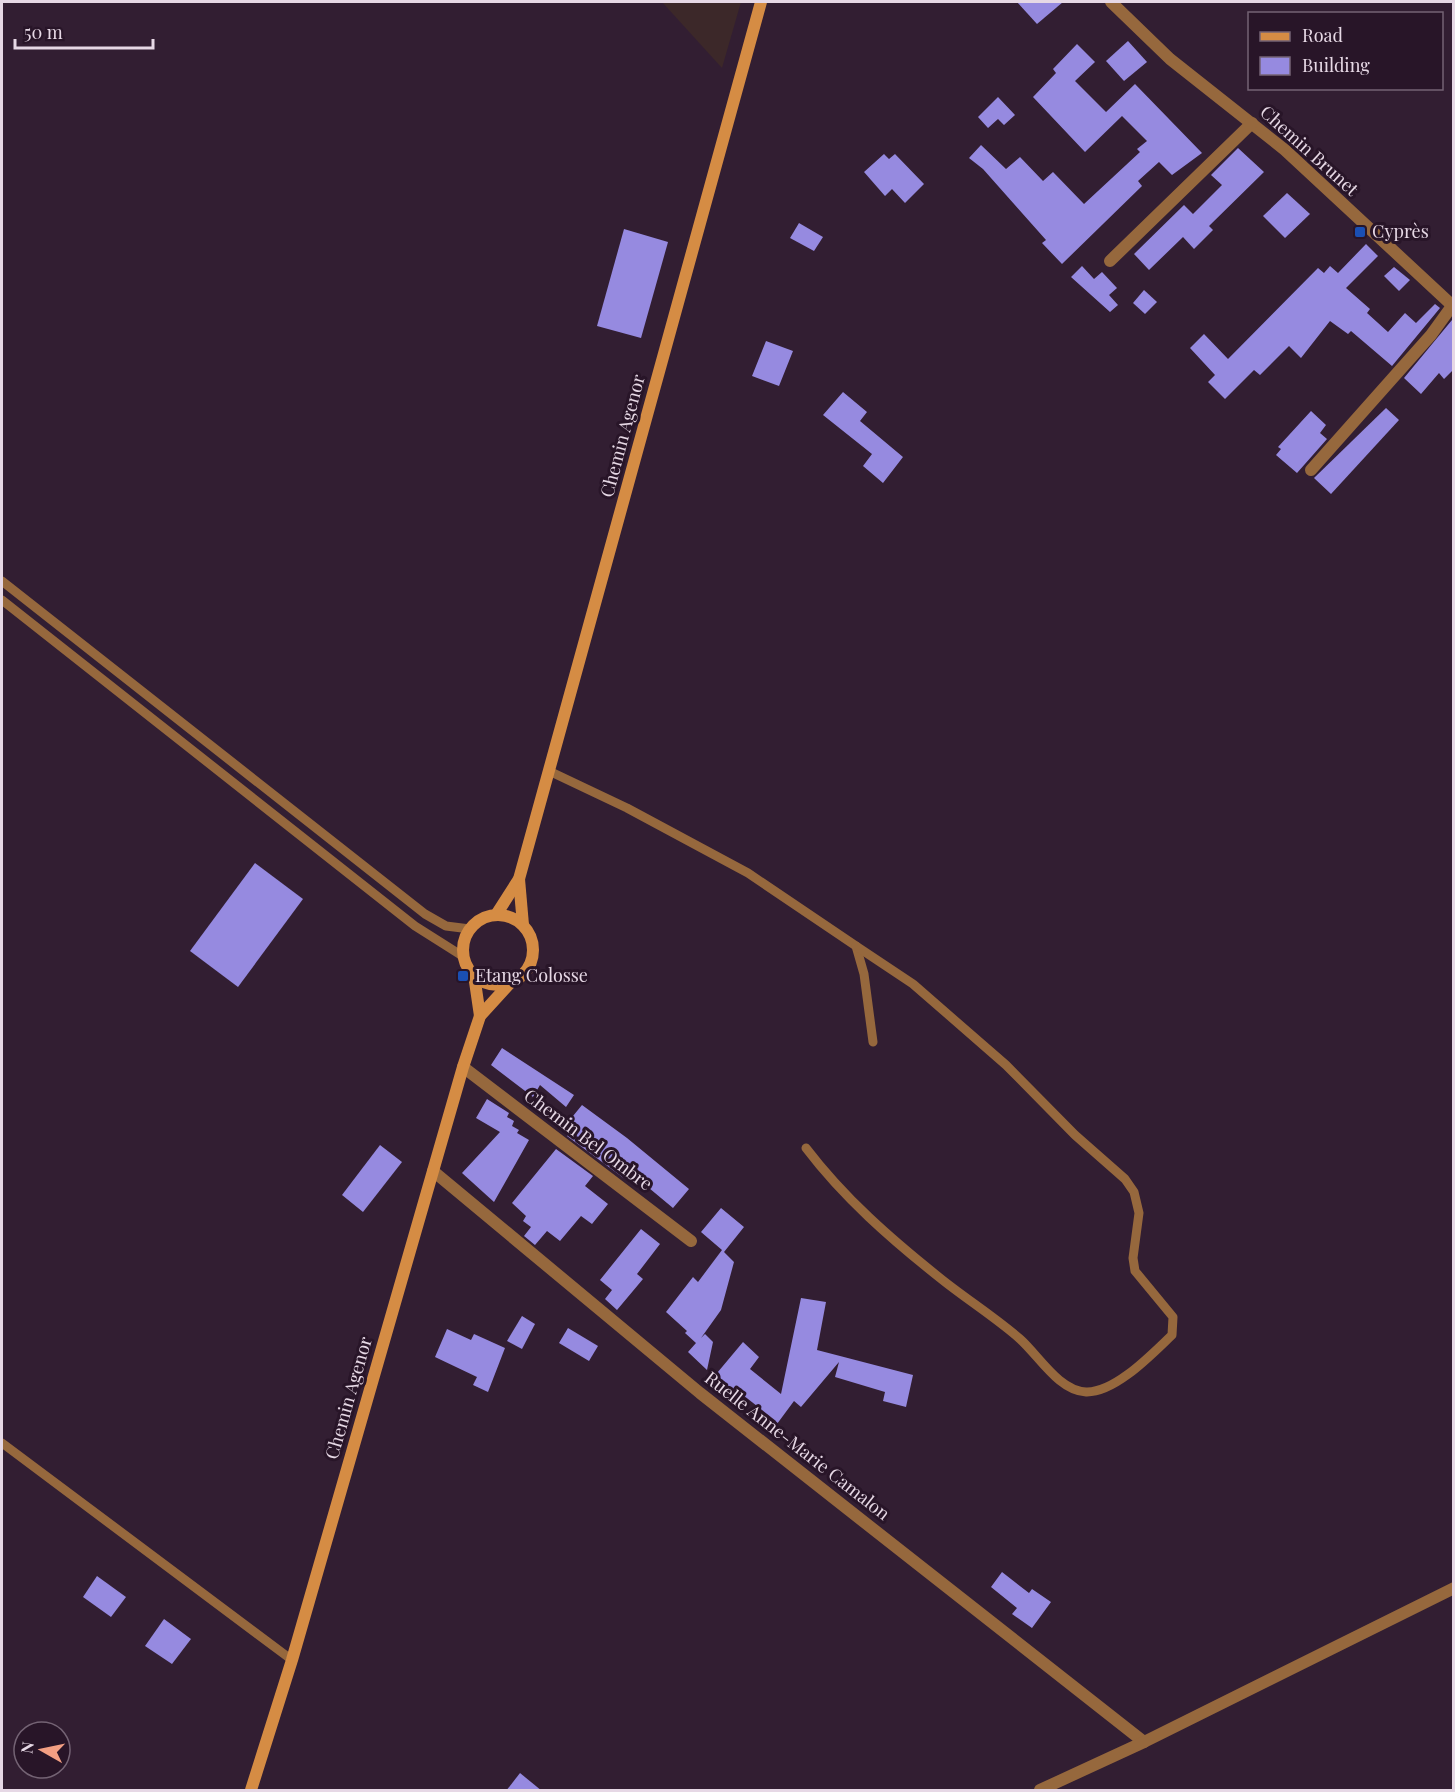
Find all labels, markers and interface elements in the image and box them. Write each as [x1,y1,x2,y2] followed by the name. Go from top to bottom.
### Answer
[15,12,153,50] scale bar
[1248,12,1443,90] legend
[24,20,63,44] text: 50 m
[1302,23,1343,47] text: Road
[1302,53,1370,77] text: Building
[1255,100,1364,201] street label: Chemin Brunet
[1372,219,1429,243] place label: Cyprès
[1353,225,1367,239] marker: Cyprès
[594,372,650,500] street label: Chemin Agenor
[475,963,588,987] place label: Etang Colosse
[456,969,470,983] marker: Etang Colosse
[520,1083,658,1195] street label: Chemin Bel Ombre
[319,1334,377,1462] street label: Chemin Agenor
[700,1365,895,1525] street label: Ruelle Anne-Marie Camalon
[12,1720,72,1780] north arrow
[15,1740,38,1755] text: N

